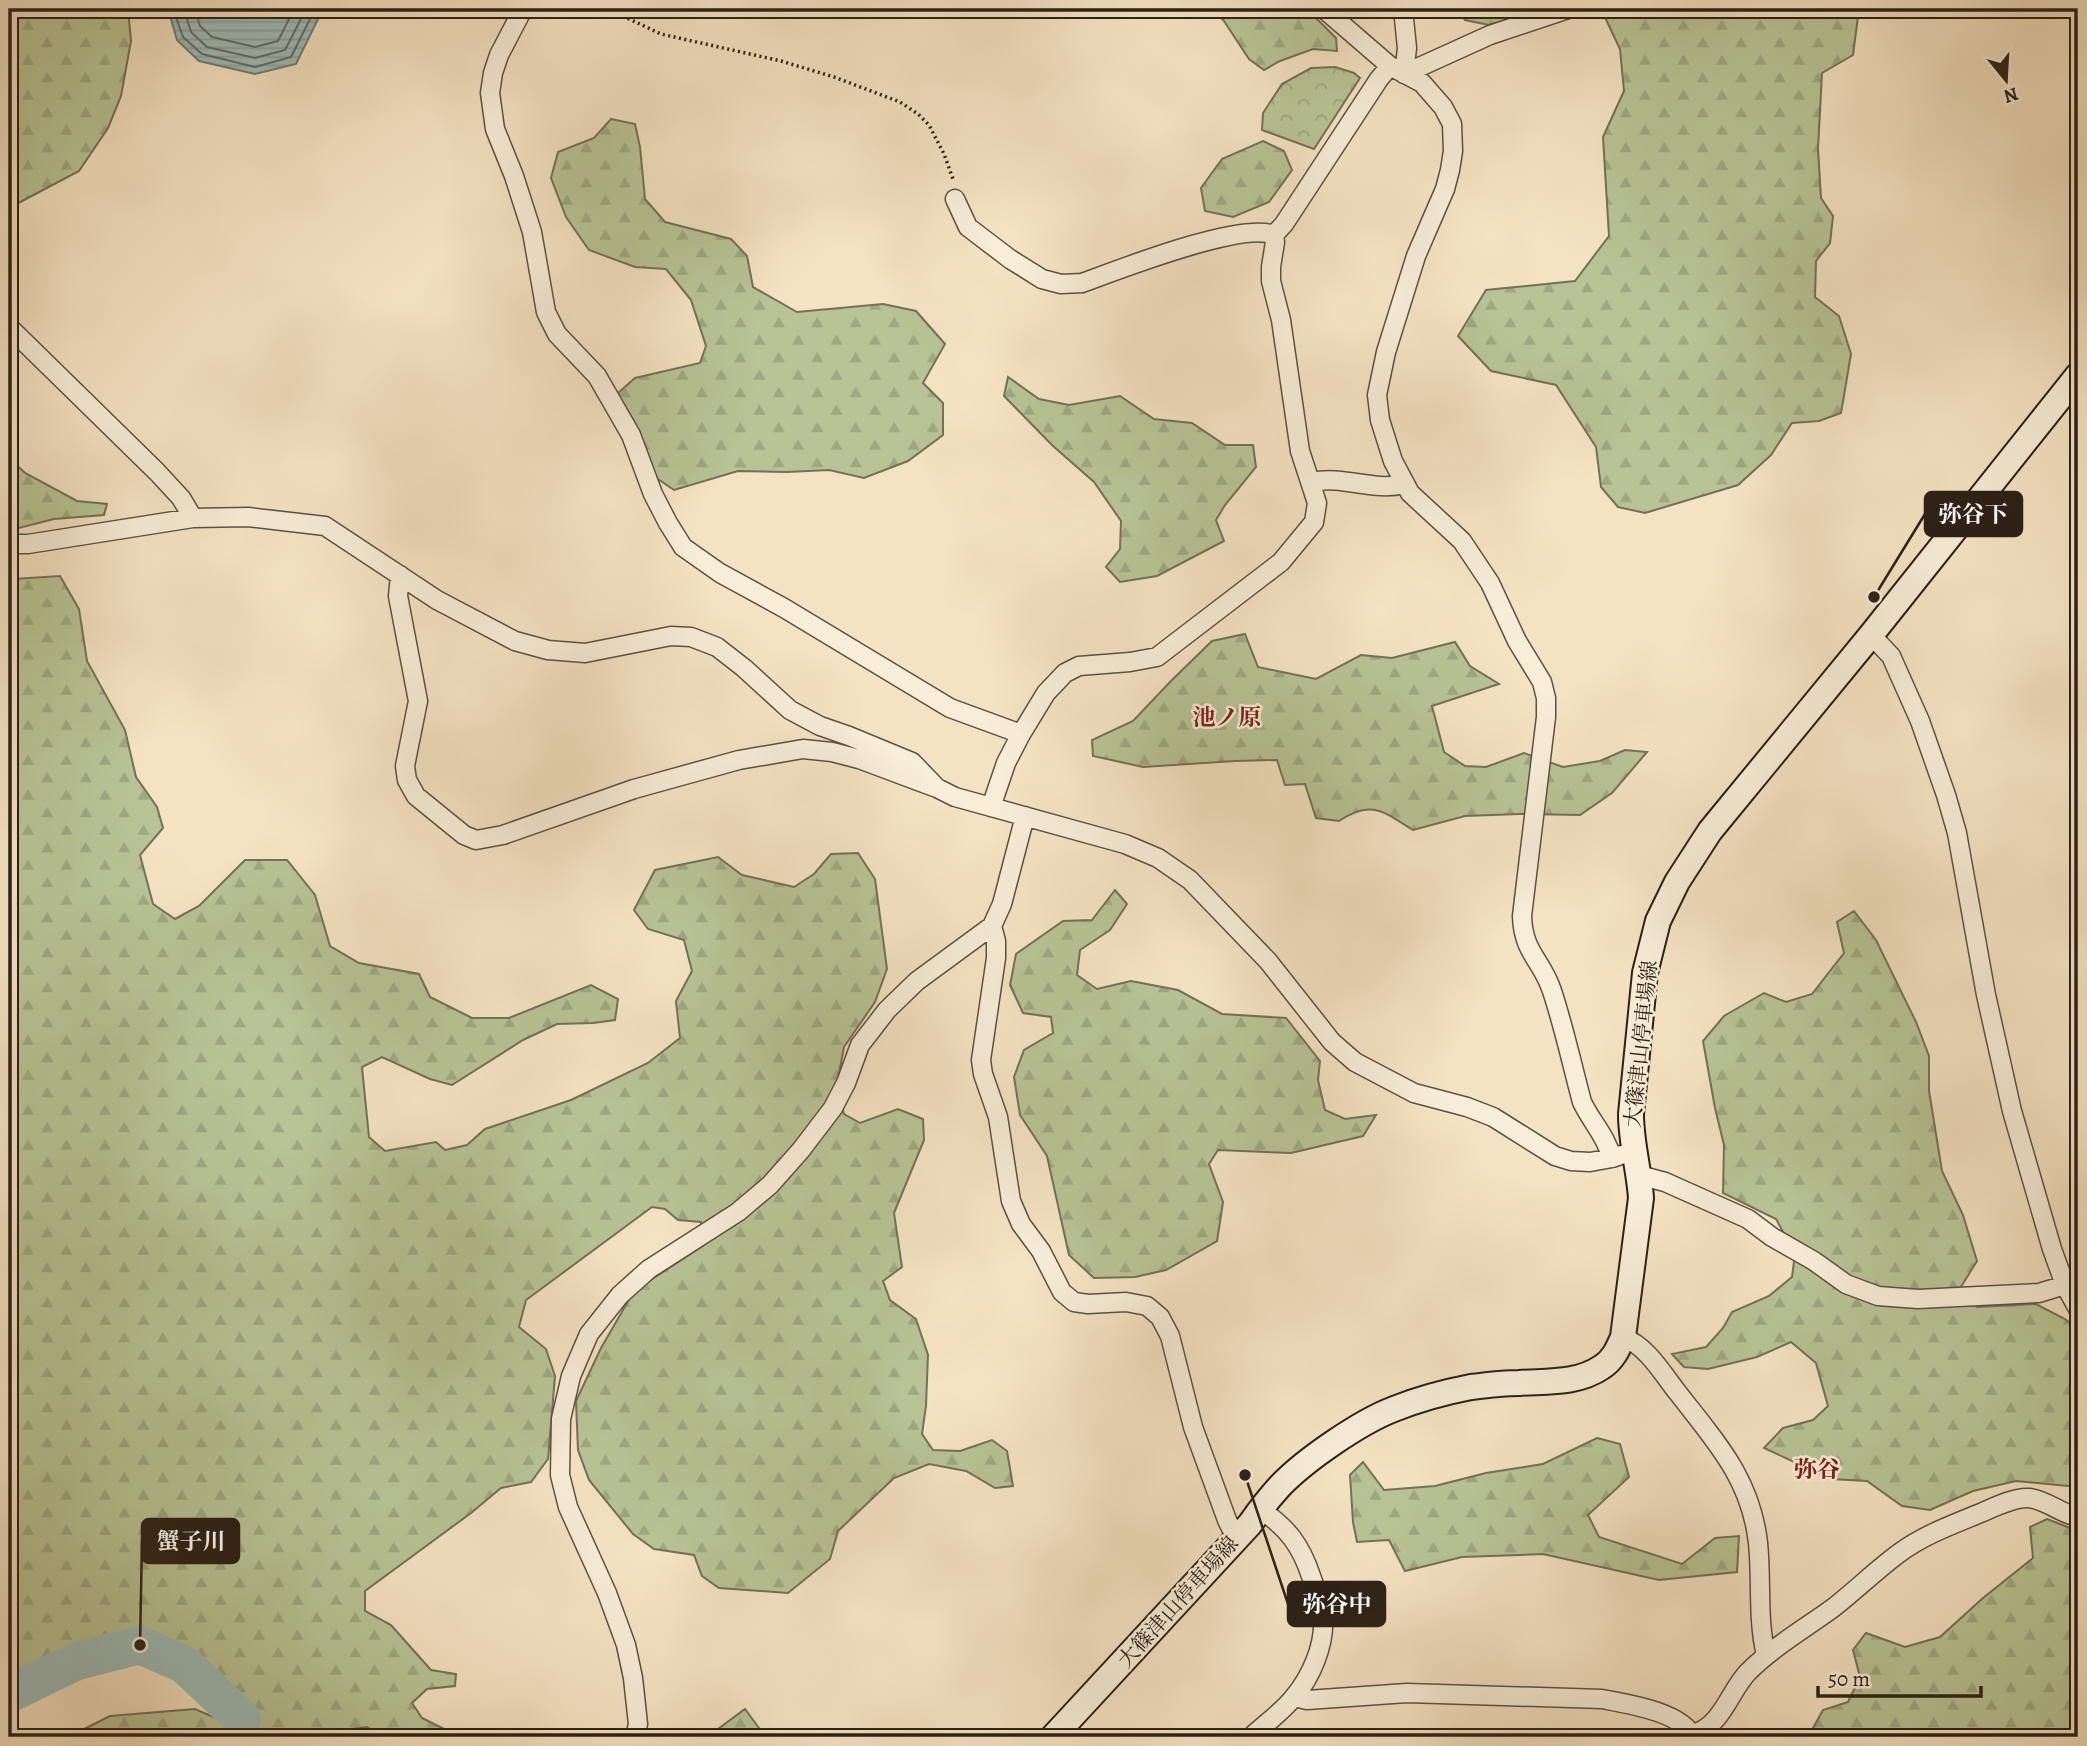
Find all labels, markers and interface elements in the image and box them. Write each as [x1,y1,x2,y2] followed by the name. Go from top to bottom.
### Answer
[1972,46,2042,116] north arrow
[2000,81,2022,110] text: N
[1925,492,2022,536] callout: 弥谷下
[1939,499,2008,530] text: 弥谷下
[1193,702,1262,733] district label: 池ノ原
[1618,959,1664,1129] street label: 大篠津山停車場線
[1794,1454,1840,1485] district label: 弥谷
[142,1519,239,1563] callout: 蟹子川
[157,1526,226,1557] text: 蟹子川
[1111,1530,1245,1674] street label: 大篠津山停車場線
[1288,1582,1385,1626] callout: 弥谷中
[1303,1589,1372,1620] text: 弥谷中
[1818,1655,1980,1699] scale bar
[1828,1665,1870,1693] text: 50 m

